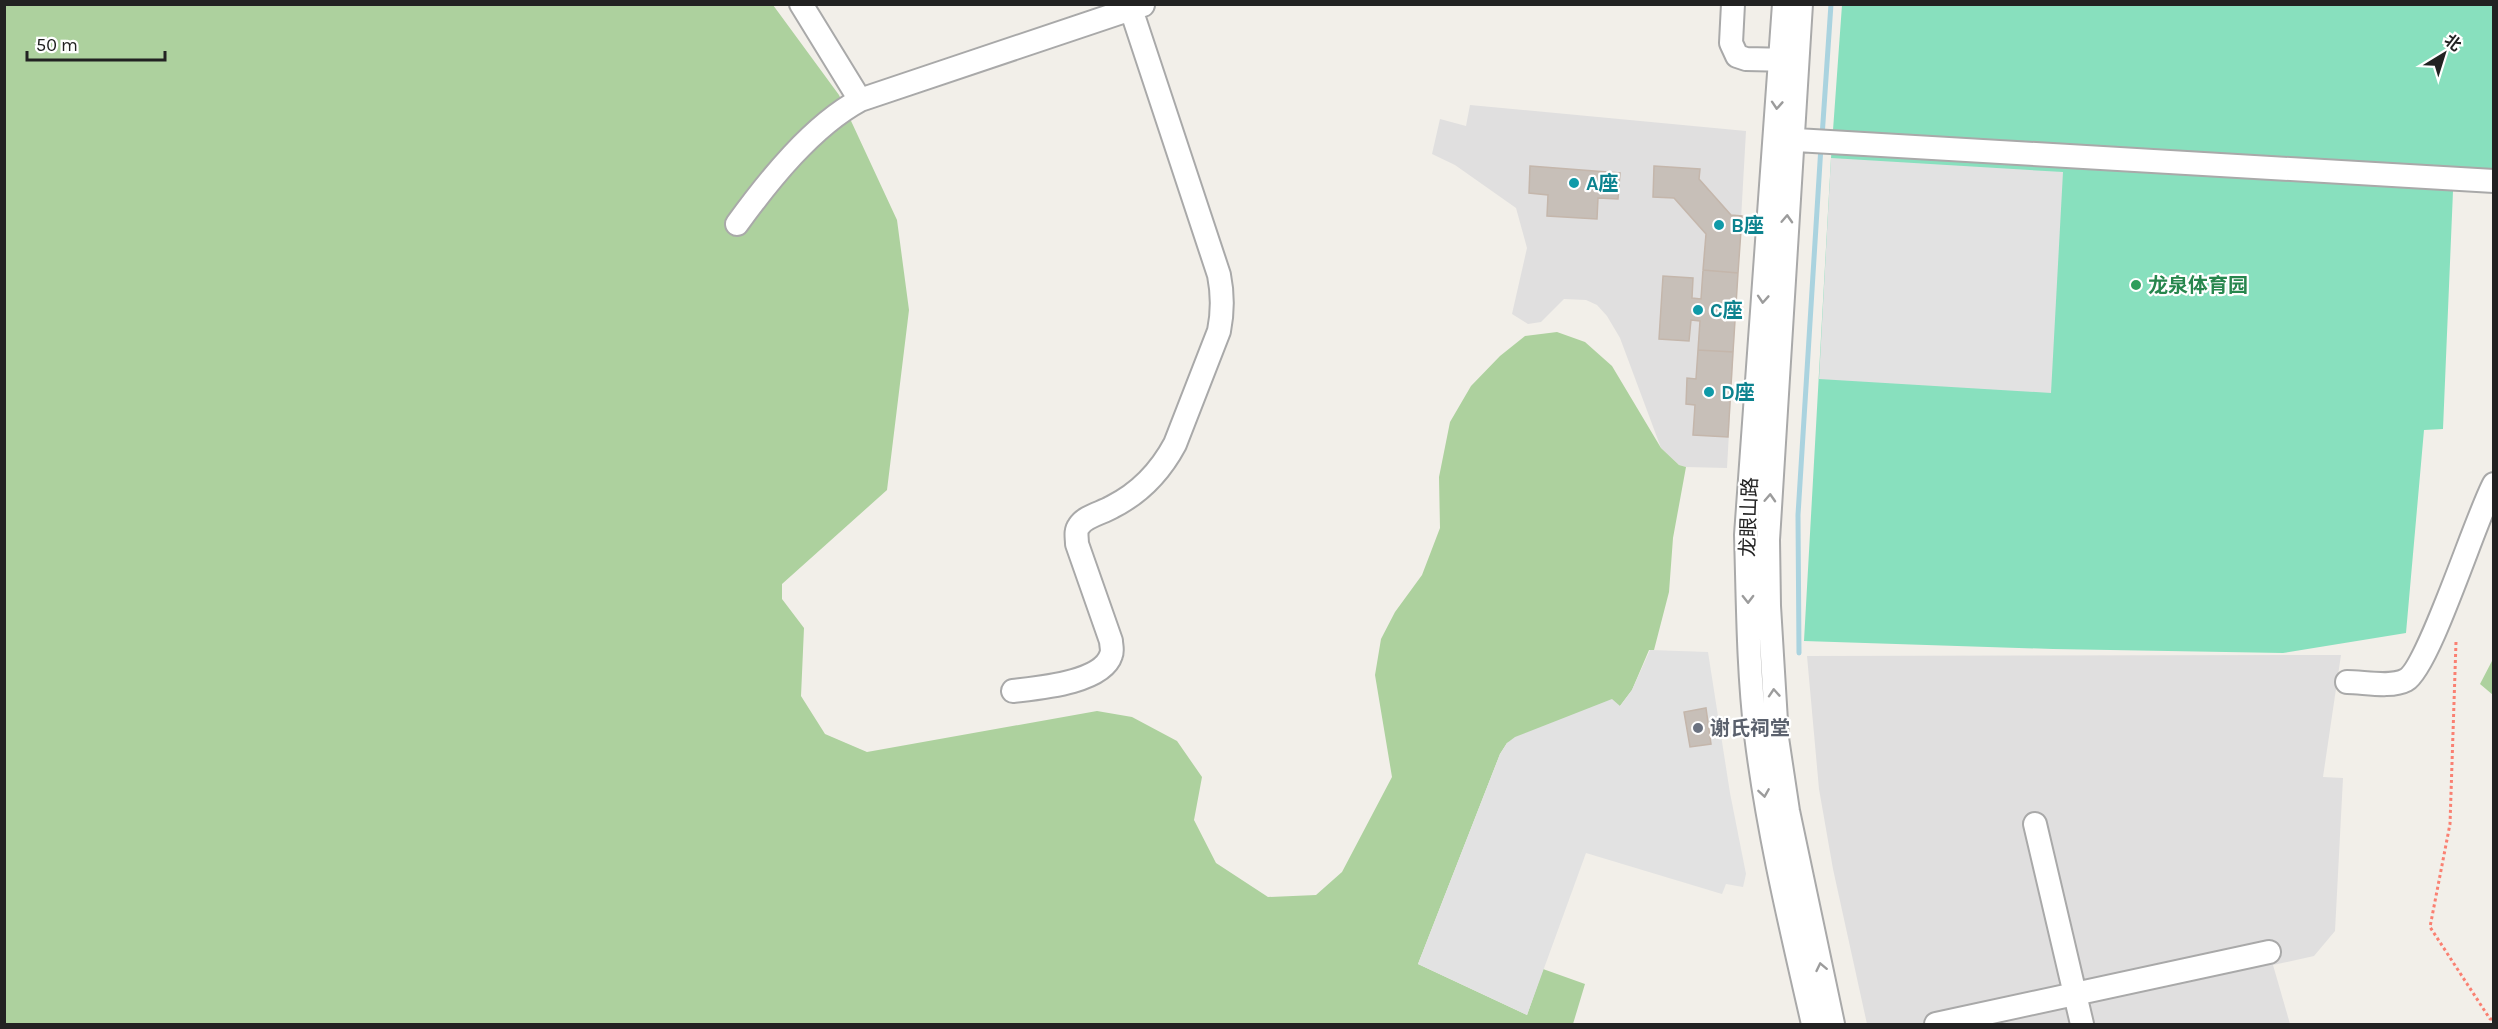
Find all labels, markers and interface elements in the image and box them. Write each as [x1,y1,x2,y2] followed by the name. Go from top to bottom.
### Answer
[27,24,165,62] scale bar
[2414,24,2474,84] north arrow
[2441,30,2465,55] text: 北
[36,34,78,56] text: 50 m
[1771,100,1784,109] one-way arrow
[1586,172,1619,195] place label: A座
[1567,176,1581,190] marker: A座
[1731,214,1764,237] place label: B座
[1781,215,1794,224] one-way arrow
[1712,218,1726,232] marker: B座
[2148,274,2248,297] place label: 龙泉体育园
[2129,278,2143,292] marker: 龙泉体育园
[1757,295,1770,304] one-way arrow
[1710,299,1743,322] place label: C座
[1691,303,1705,317] marker: C座
[1721,381,1755,404] place label: D座
[1702,385,1716,399] marker: D座
[1736,477,1762,557] street label: 龙眼山路
[1764,493,1777,502] one-way arrow
[1742,594,1754,603] one-way arrow
[1768,688,1781,697] one-way arrow
[1710,717,1790,740] place label: 谢氏祠堂
[1691,721,1705,735] marker: 谢氏祠堂
[1757,787,1770,797] one-way arrow
[1815,963,1828,973] one-way arrow

